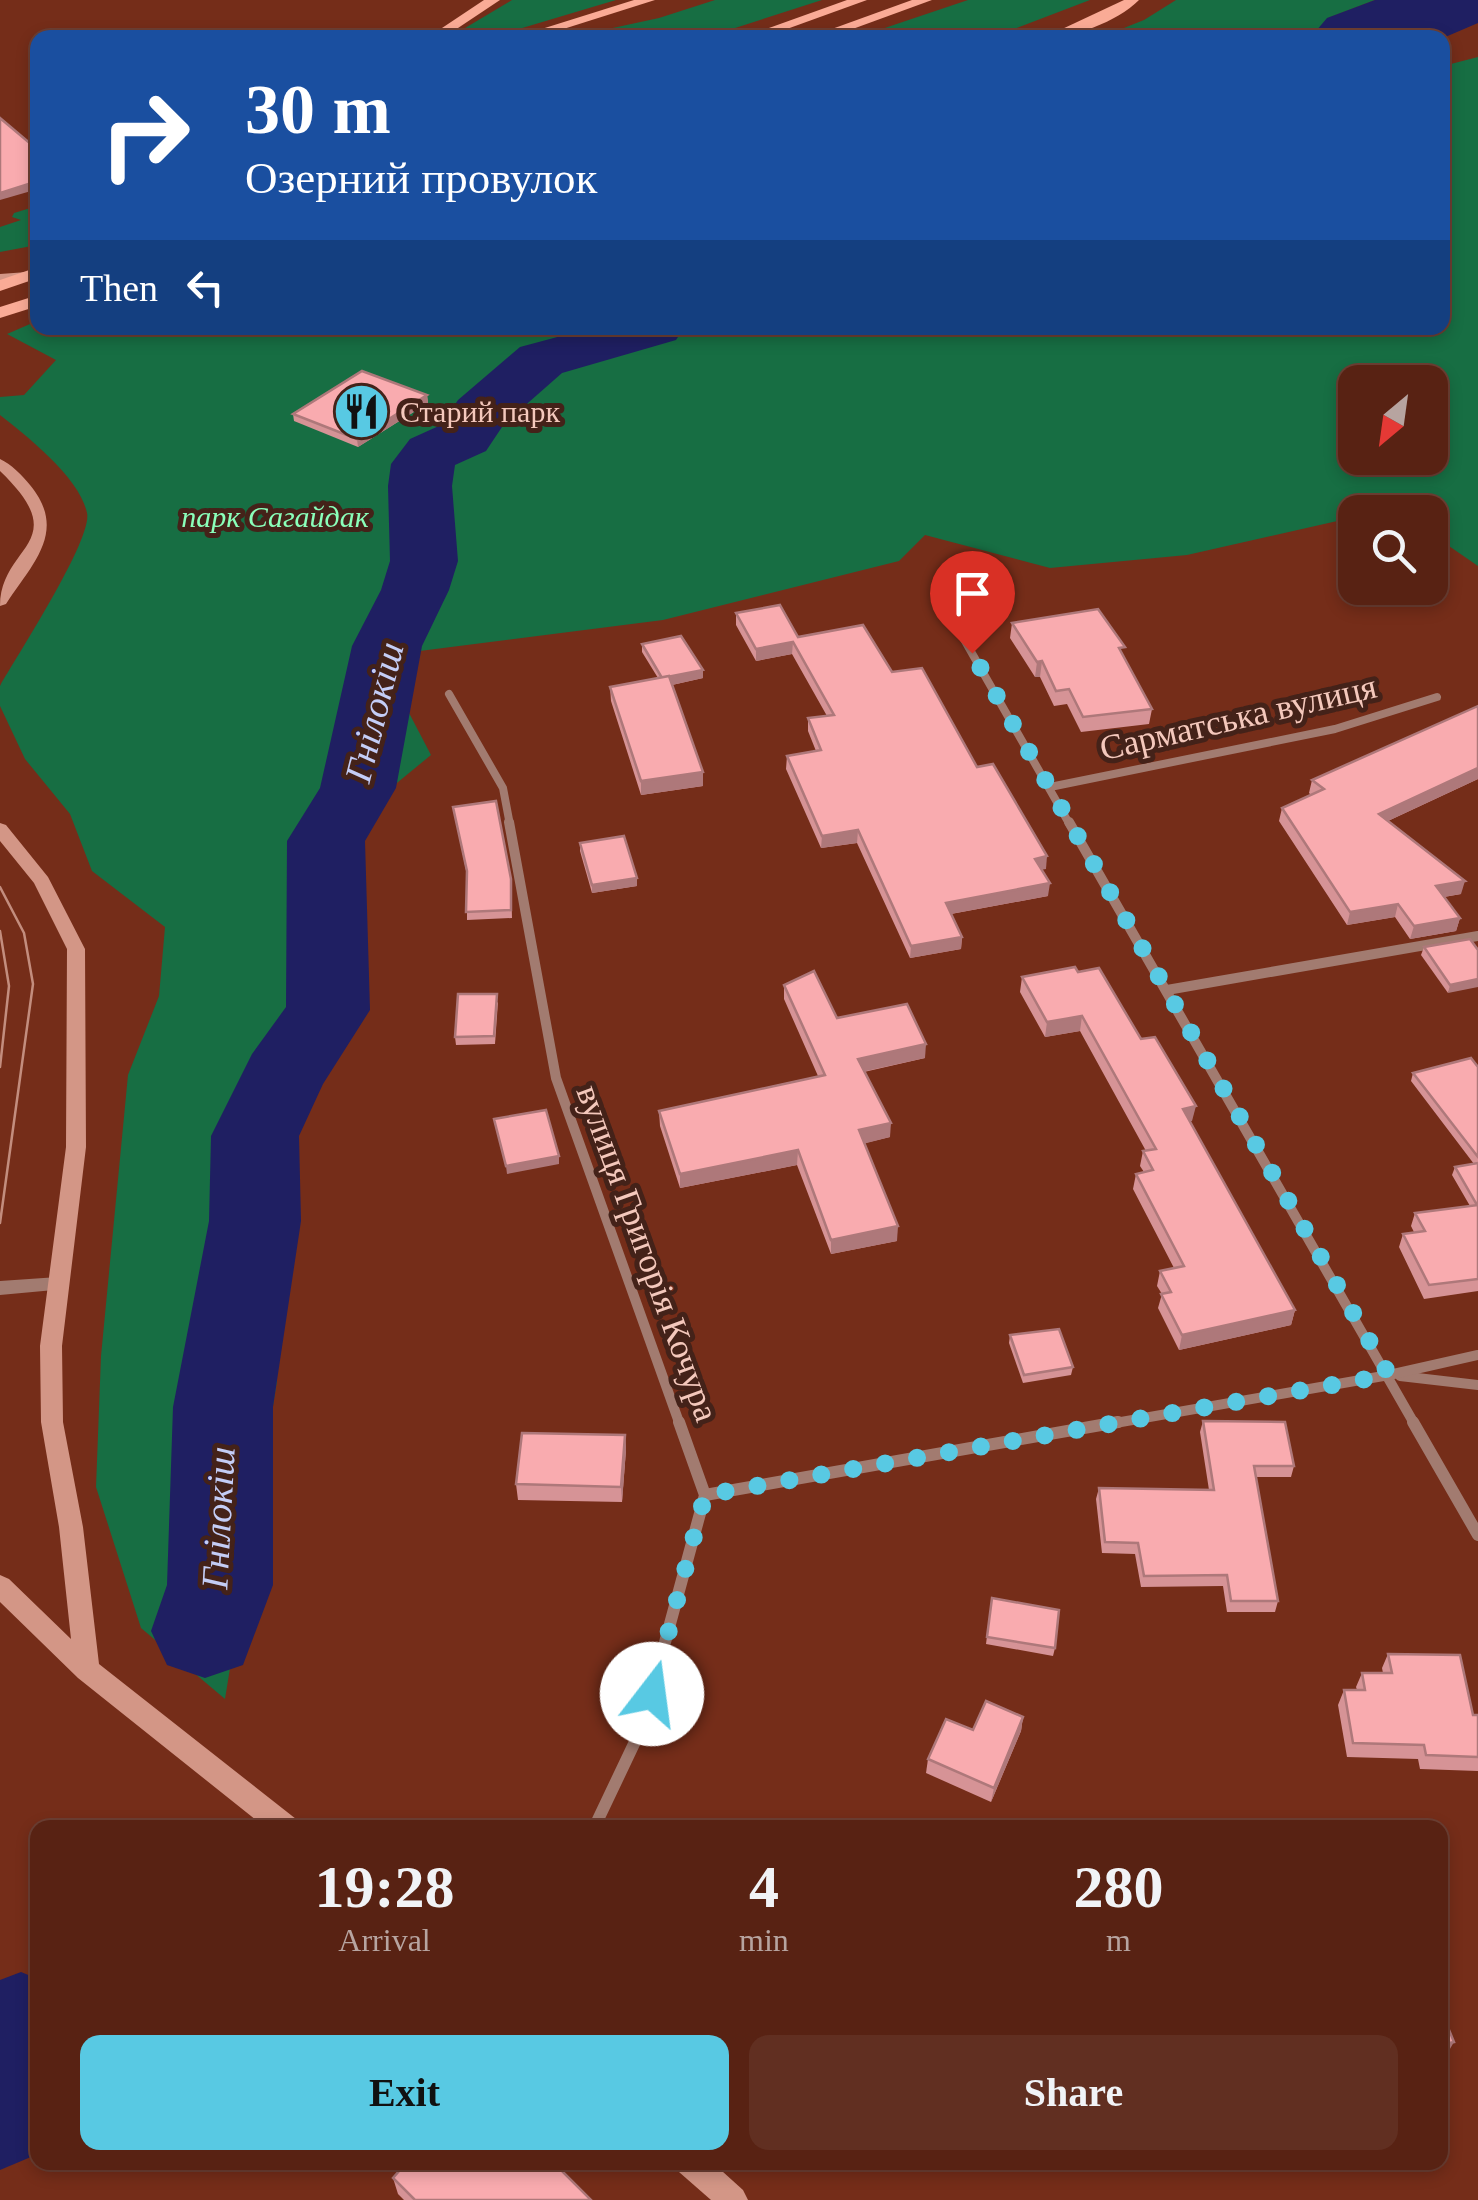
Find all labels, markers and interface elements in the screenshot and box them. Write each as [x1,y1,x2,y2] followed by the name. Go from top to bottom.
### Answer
[80,70,210,200] icon: right
[245,71,391,148] text: 30 m
[245,153,597,203] text: Озерний провулок
[178,260,233,315] icon: left
[80,267,158,309] text: Then
[1338,365,1448,475] north arrow
[1338,365,1448,605] map controls
[331,382,391,442] restaurant icon: Старий парк
[400,395,560,428] place label: Старий парк
[1338,495,1448,605] button: search
[181,500,370,533] park label: парк Сагайдак
[930,551,1015,654] pin
[945,566,1000,621] icon: arrive
[336,638,412,787] water label: Гнілокіш
[1096,667,1380,768] street label: Сарматська вулиця
[569,1080,727,1427] street label: вулиця Григорія Кочура
[193,1446,243,1591] water label: Гнілокіш
[600,1642,704,1746] position arrow
[315,1854,455,1920] text: 19:28
[749,1854,779,1920] text: 4
[1073,1854,1163,1920] text: 280
[338,1922,431,1958] text: Arrival
[739,1922,789,1958] text: min
[1106,1922,1131,1958] text: m
[80,2035,729,2150] button: Exit
[749,2035,1398,2150] button: Share

